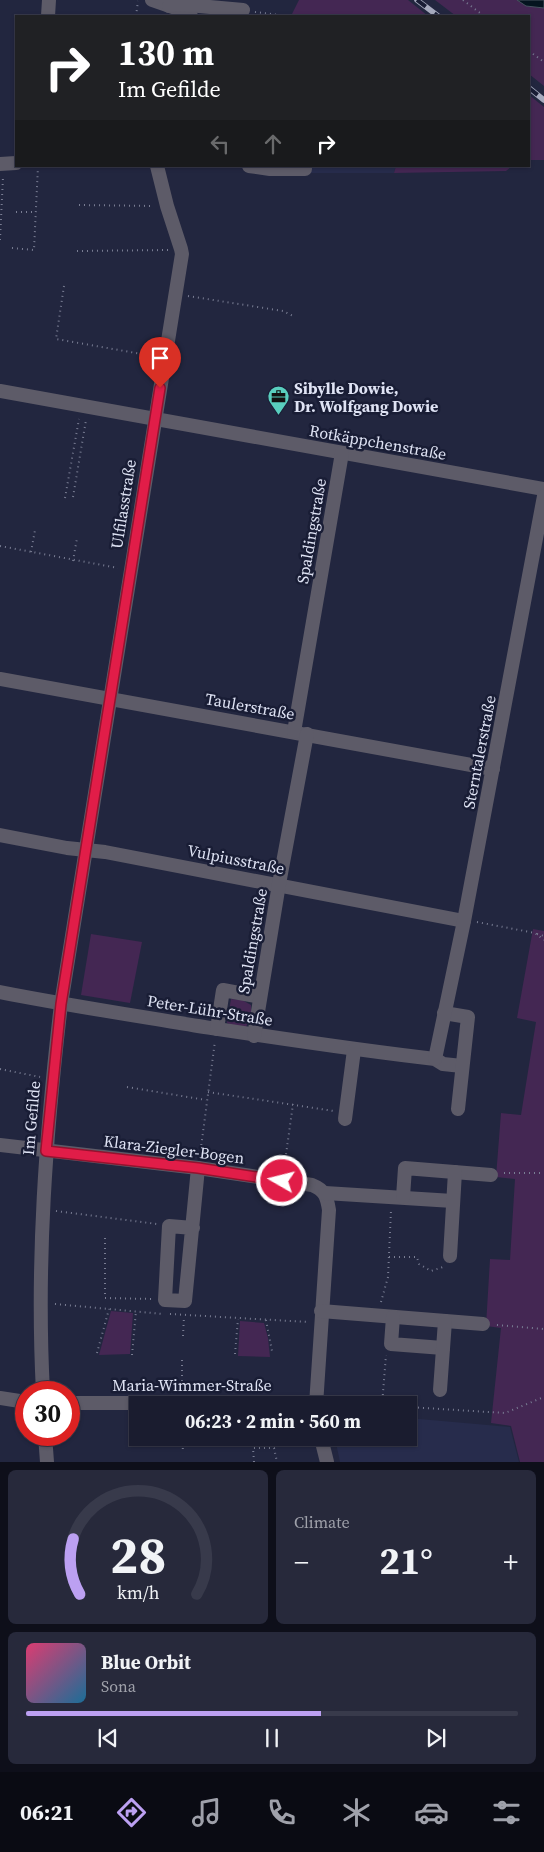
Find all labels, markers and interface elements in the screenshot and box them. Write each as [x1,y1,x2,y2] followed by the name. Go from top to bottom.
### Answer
[118,29,214,77] text: 130 m
[35,35,100,100] icon: right
[118,74,221,104] text: Im Gefilde
[206,130,234,158] icon: left
[259,130,287,158] icon: ahead
[312,130,340,158] icon: right
[139,337,181,388] pin
[146,344,174,372] icon: arrive
[294,377,438,417] place label: Sibylle Dowie, Dr. Wolfgang Dowie
[266,385,290,416] office icon: Sibylle Dowie, Dr. Wolfgang Dowie
[308,419,448,465] street label: Rotkäppchenstraße
[105,458,141,550] street label: Ulfilasstraße
[291,477,331,585] street label: Spaldingstraße
[204,687,296,725] street label: Taulerstraße
[457,693,501,811] street label: Sterntalerstraße
[186,839,286,879] street label: Vulpiusstraße
[232,887,272,995] street label: Spaldingstraße
[146,989,274,1031] street label: Peter-Lühr-Straße
[17,1080,45,1156] street label: Im Gefilde
[102,1129,246,1169] street label: Klara-Ziegler-Bogen
[255,1154,307,1206] position arrow
[112,1374,272,1396] street label: Maria-Wimmer-Straße
[15,1381,80,1446] speed limit sign: 30
[185,1408,361,1434] text: 06:23 · 2 min · 560 m
[294,1511,350,1533] text: Climate
[110,1519,166,1590] text: 28
[379,1535,433,1587] text: 21°
[294,1543,309,1581] text: −
[503,1543,518,1581] text: +
[117,1580,160,1605] text: km/h
[101,1649,191,1675] text: Blue Orbit
[101,1675,136,1697] text: Sona
[94,1724,122,1752] icon: previous
[258,1724,286,1752] icon: pause
[422,1724,450,1752] icon: next
[114,1795,149,1830] icon: directions
[189,1795,224,1830] icon: music
[264,1795,299,1830] icon: phone
[339,1795,374,1830] icon: climate
[414,1795,449,1830] icon: car
[489,1795,524,1830] icon: filters
[20,1797,74,1827] text: 06:21

